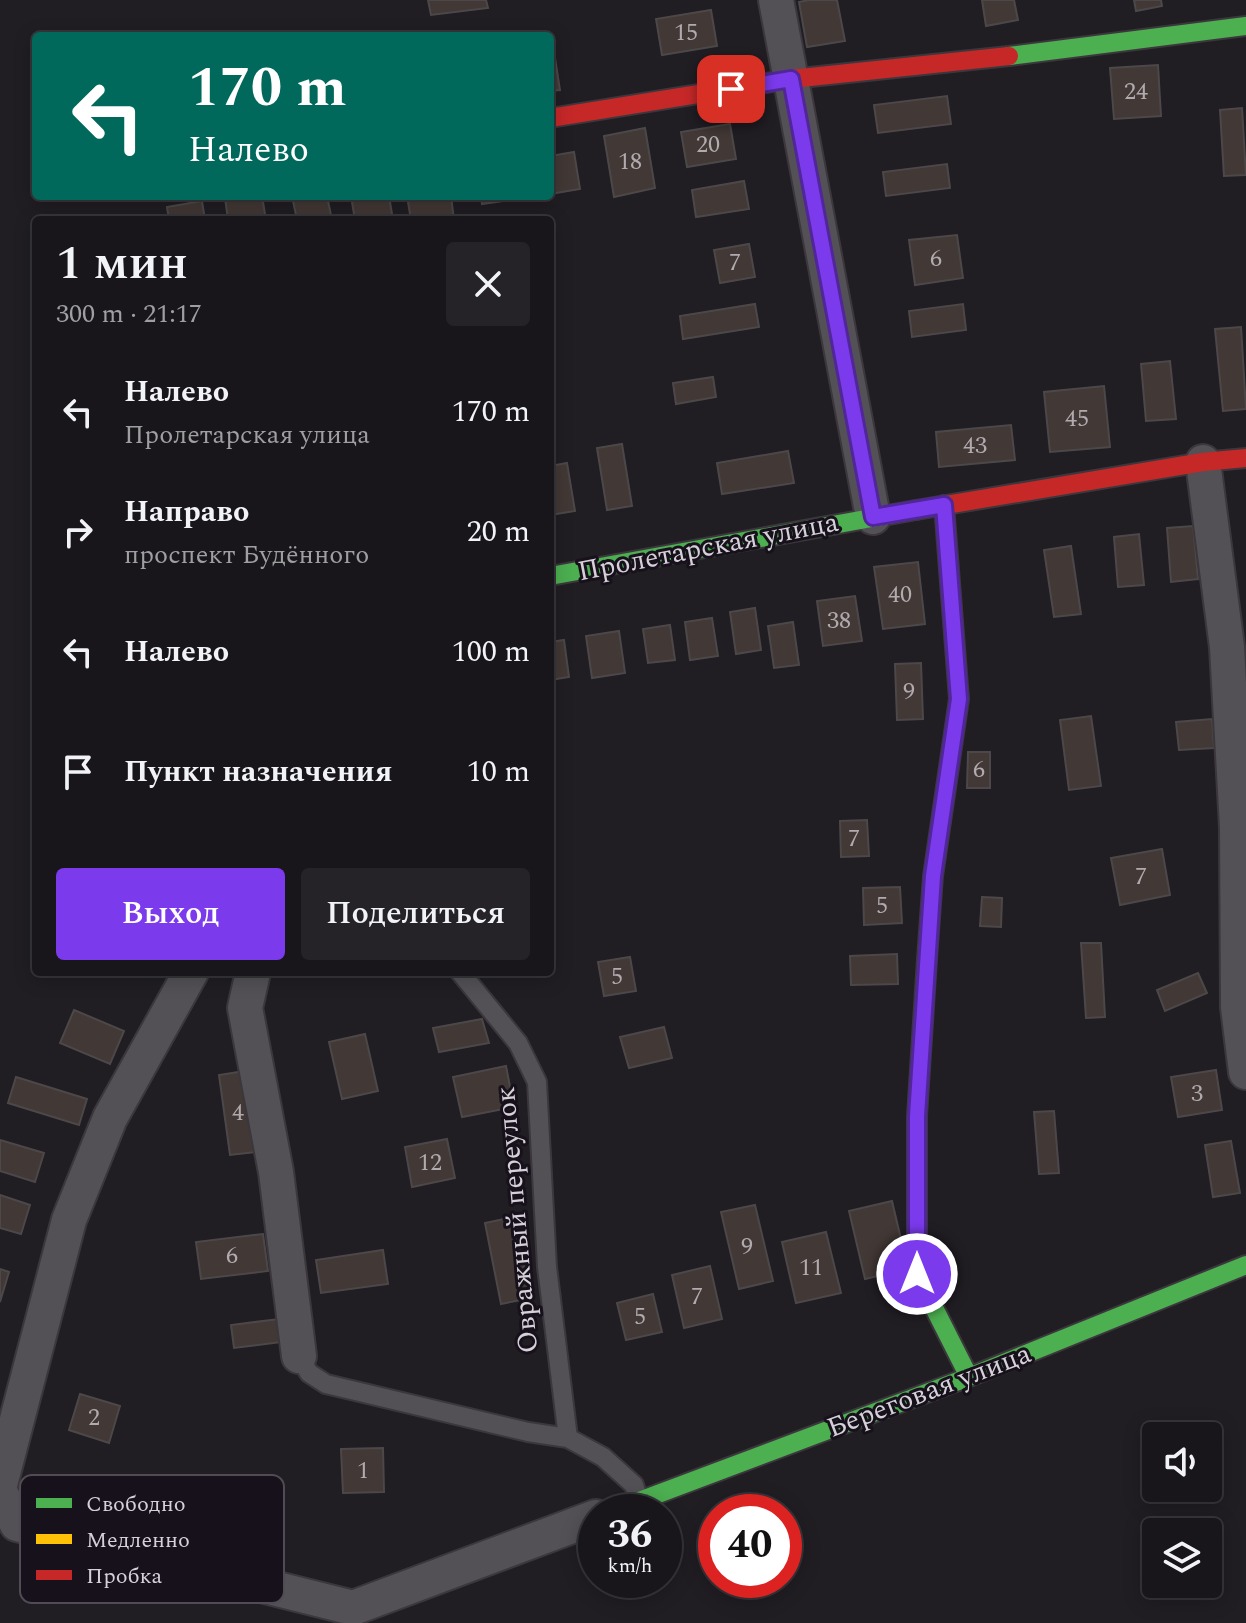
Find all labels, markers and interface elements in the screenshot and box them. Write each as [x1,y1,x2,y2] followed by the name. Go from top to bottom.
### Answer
[674,15,698,51] house number: 15
[188,46,347,131] text: 170 m
[697,55,765,123] pin
[56,64,160,168] icon: left
[709,67,753,111] icon: arrive
[1124,74,1148,110] house number: 24
[188,123,309,178] text: Налево
[696,127,720,163] house number: 20
[618,144,642,180] house number: 18
[56,227,188,300] text: 1 мин
[930,241,942,277] house number: 6
[446,242,530,326] button: close
[729,245,741,281] house number: 7
[56,294,202,334] text: 300 m · 21:17
[124,369,229,415] text: Налево
[452,389,530,435] text: 170 m
[56,390,100,434] icon: left
[1065,401,1089,437] house number: 45
[124,415,370,455] text: Пролетарская улица
[963,428,987,464] house number: 43
[124,489,249,535] text: Направо
[574,501,842,593] street label: Пролетарская улица
[467,509,530,555] text: 20 m
[56,510,100,554] icon: right
[124,535,369,575] text: проспект Будённого
[888,577,912,613] house number: 40
[827,603,851,639] house number: 38
[124,629,229,675] text: Налево
[452,629,530,675] text: 100 m
[56,630,100,674] icon: left
[903,674,915,710] house number: 9
[124,749,392,795] text: Пункт назначения
[467,749,530,795] text: 10 m
[56,750,100,794] icon: arrive
[973,752,985,788] house number: 6
[848,821,860,857] house number: 7
[1135,859,1147,895] house number: 7
[56,868,285,960] button: Выход
[301,868,530,960] button: Поделиться
[876,888,888,924] house number: 5
[611,959,623,995] house number: 5
[1191,1076,1203,1112] house number: 3
[484,1085,550,1355] street label: Овражный переулок
[232,1095,244,1131] house number: 4
[418,1145,442,1181] house number: 12
[741,1229,753,1265] house number: 9
[875,1232,959,1316] position arrow
[226,1238,238,1274] house number: 6
[799,1250,823,1286] house number: 11
[691,1279,703,1315] house number: 7
[634,1299,646,1335] house number: 5
[821,1332,1038,1450] street label: Береговая улица
[88,1400,100,1436] house number: 2
[1142,1422,1222,1598] map controls
[1142,1422,1222,1502] button: sound
[357,1453,369,1489] house number: 1
[20,1475,284,1603] legend
[86,1488,186,1521] text: Свободно
[698,1494,802,1598] speed limit sign: 40
[608,1505,652,1566] text: 36
[1142,1518,1222,1598] button: layers
[86,1524,190,1557] text: Медленно
[608,1551,653,1581] text: km/h
[86,1560,163,1593] text: Пробка

